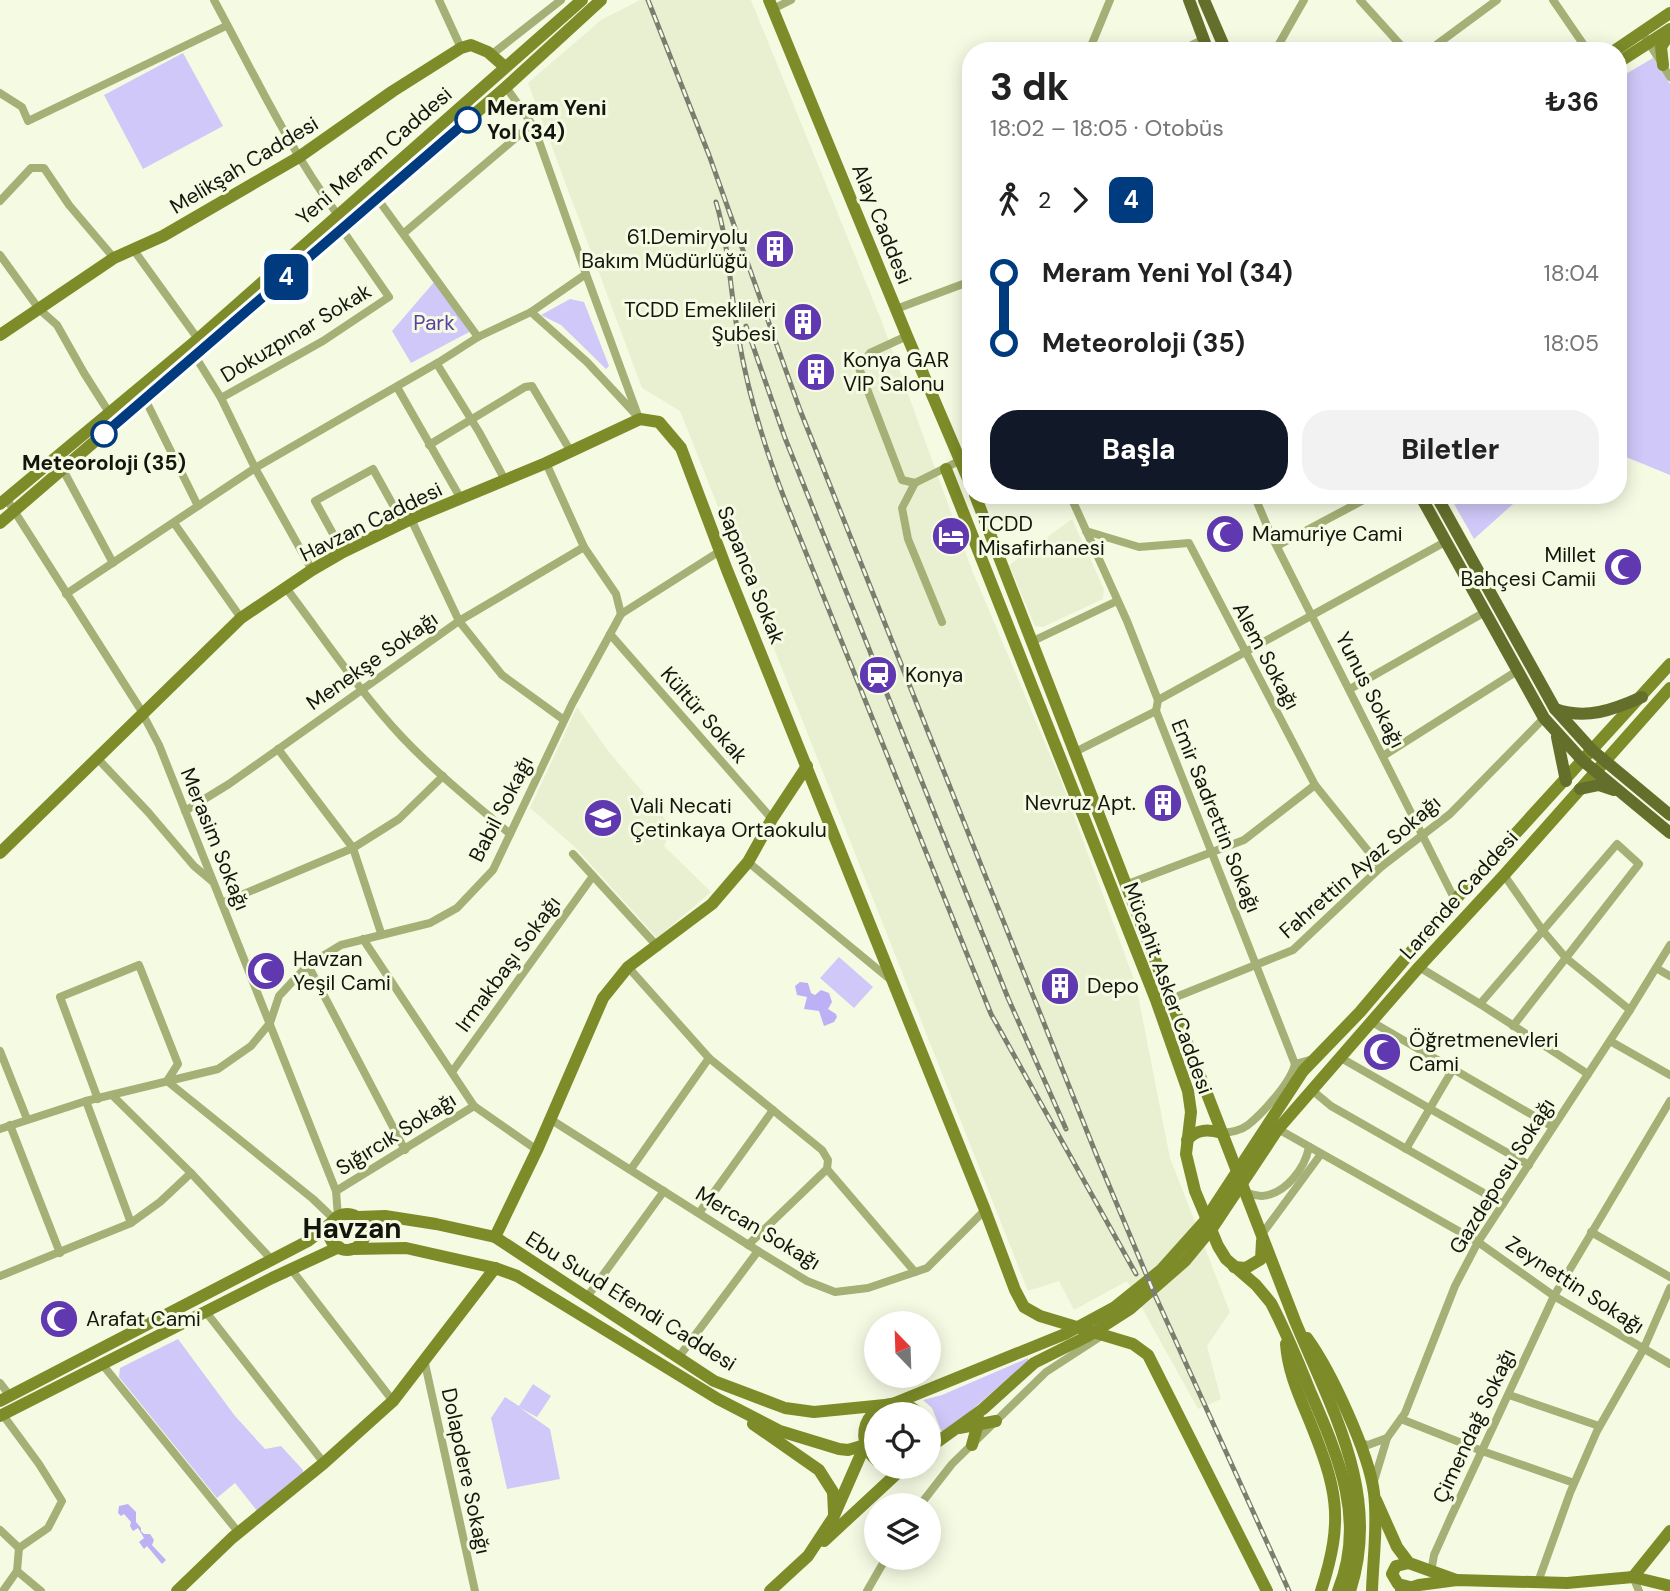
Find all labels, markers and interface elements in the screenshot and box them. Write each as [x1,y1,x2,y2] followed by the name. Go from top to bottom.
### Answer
[990,62,1069,112] text: 3 dk
[290,81,458,231] street label: Yeni Meram Caddesi
[1545,85,1599,119] text: ₺36
[487,94,607,146] place label: Meram Yeni Yol (34)
[455,107,481,133] marker: Meram Yeni Yol (34)
[165,110,323,220] street label: Melikşah Caddesi
[990,113,1224,143] text: 18:02 – 18:05 · Otobüs
[845,160,919,288] street label: Alay Caddesi
[990,181,1028,219] icon: walk
[1061,181,1099,219] icon: forward
[1123,184,1139,215] text: 4
[1038,185,1051,215] text: 2
[581,223,748,275] place label: 61.Demiryolu Bakım Müdürlüğü
[754,228,796,270] building icon: 61.Demiryolu Bakım Müdürlüğü
[263,254,309,300] line badge: 4
[1042,256,1293,290] text: Meram Yeni Yol (34)
[1544,258,1599,288] text: 18:04
[278,261,294,292] text: 4
[216,277,377,389] street label: Dokuzpınar Sokak
[624,296,776,348] place label: TCDD Emeklileri Şubesi
[782,301,824,343] building icon: TCDD Emeklileri Şubesi
[413,309,455,337] park label: Park
[1042,326,1245,360] text: Meteoroloji (35)
[1543,328,1599,358] text: 18:05
[843,346,949,398] place label: Konya GAR VIP Salonu
[795,351,837,393] building icon: Konya GAR VIP Salonu
[990,410,1288,490] button: Başla
[1302,410,1599,490] button: Biletler
[91,421,117,447] marker: Meteoroloji (35)
[22,449,186,477] place label: Meteoroloji (35)
[295,475,447,569] street label: Havzan Caddesi
[711,502,792,648] street label: Sapanca Sokak
[978,510,1105,562] place label: TCDD Misafirhanesi
[1204,513,1246,555] mosque icon: Mamuriye Cami
[930,515,972,557] hotel icon: TCDD Misafirhanesi
[1252,520,1402,548] place label: Mamuriye Cami
[1461,541,1596,593] place label: Millet Bahçesi Camii
[1602,546,1644,588] mosque icon: Millet Bahçesi Camii
[1226,597,1306,715] street label: Alem Sokağı
[301,605,443,717] street label: Menekşe Sokağı
[1329,627,1411,753] street label: Yunus Sokağı
[857,654,899,696] station icon: Konya
[654,661,754,770] street label: Kültür Sokak
[905,661,963,689] place label: Konya
[1164,715,1268,917] street label: Emir Sadrettin Sokağı
[462,751,540,867] street label: Babil Sokağı
[174,764,256,914] street label: Merasim Sokağı
[1142,782,1184,824] building icon: Nevruz Apt.
[1025,789,1136,817] place label: Nevruz Apt.
[1273,789,1447,945] street label: Fahrettin Ayaz Sokağı
[630,792,827,844] place label: Vali Necati Çetinkaya Ortaokulu
[582,797,624,839] school or university icon: Vali Necati Çetinkaya Ortaokulu
[1394,825,1524,965] street label: Larende Caddesi
[1117,878,1219,1098] street label: Mücahit Asker Caddesi
[449,890,567,1038] street label: Irmakbaşı Sokağı
[293,945,391,997] place label: Havzan Yeşil Cami
[245,950,287,992] mosque icon: Havzan Yeşil Cami
[1039,965,1081,1007] building icon: Depo
[1087,972,1139,1000] place label: Depo
[1409,1026,1558,1078] place label: Öğretmenevleri Cami
[1361,1031,1403,1073] mosque icon: Öğretmenevleri Cami
[331,1086,461,1182] street label: Sığırcık Sokağı
[1443,1093,1561,1259] street label: Gazdeposu Sokağı
[690,1180,826,1276] street label: Mercan Sokağı
[302,1210,402,1247] district label: Havzan
[520,1225,742,1377] street label: Ebu Suud Efendi Caddesi
[1500,1230,1650,1340] street label: Zeynettin Sokağı
[38,1298,80,1340] mosque icon: Arafat Cami
[86,1305,201,1333] place label: Arafat Cami
[864,1311,942,1388] north arrow
[864,1311,941,1570] map controls
[1426,1344,1522,1508] street label: Çimendağ Sokağı
[435,1385,497,1557] street label: Dolapdere Sokağı
[864,1402,941,1479] button: locate
[864,1493,941,1570] button: layers

